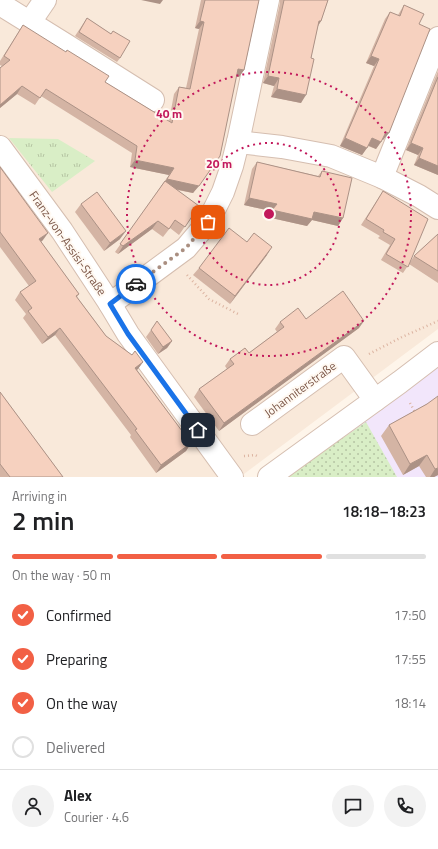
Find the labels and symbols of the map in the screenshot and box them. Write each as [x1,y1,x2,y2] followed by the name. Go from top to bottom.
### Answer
[156,104,182,123] text: 40 m
[206,154,232,173] text: 20 m
[25,187,111,299] street label: Franz-von-Assisi-Straße
[191,205,225,239] pin
[262,207,276,221] centre of rings
[116,264,156,304] courier
[260,356,340,422] street label: Johanniterstraße
[181,413,215,447] pin

